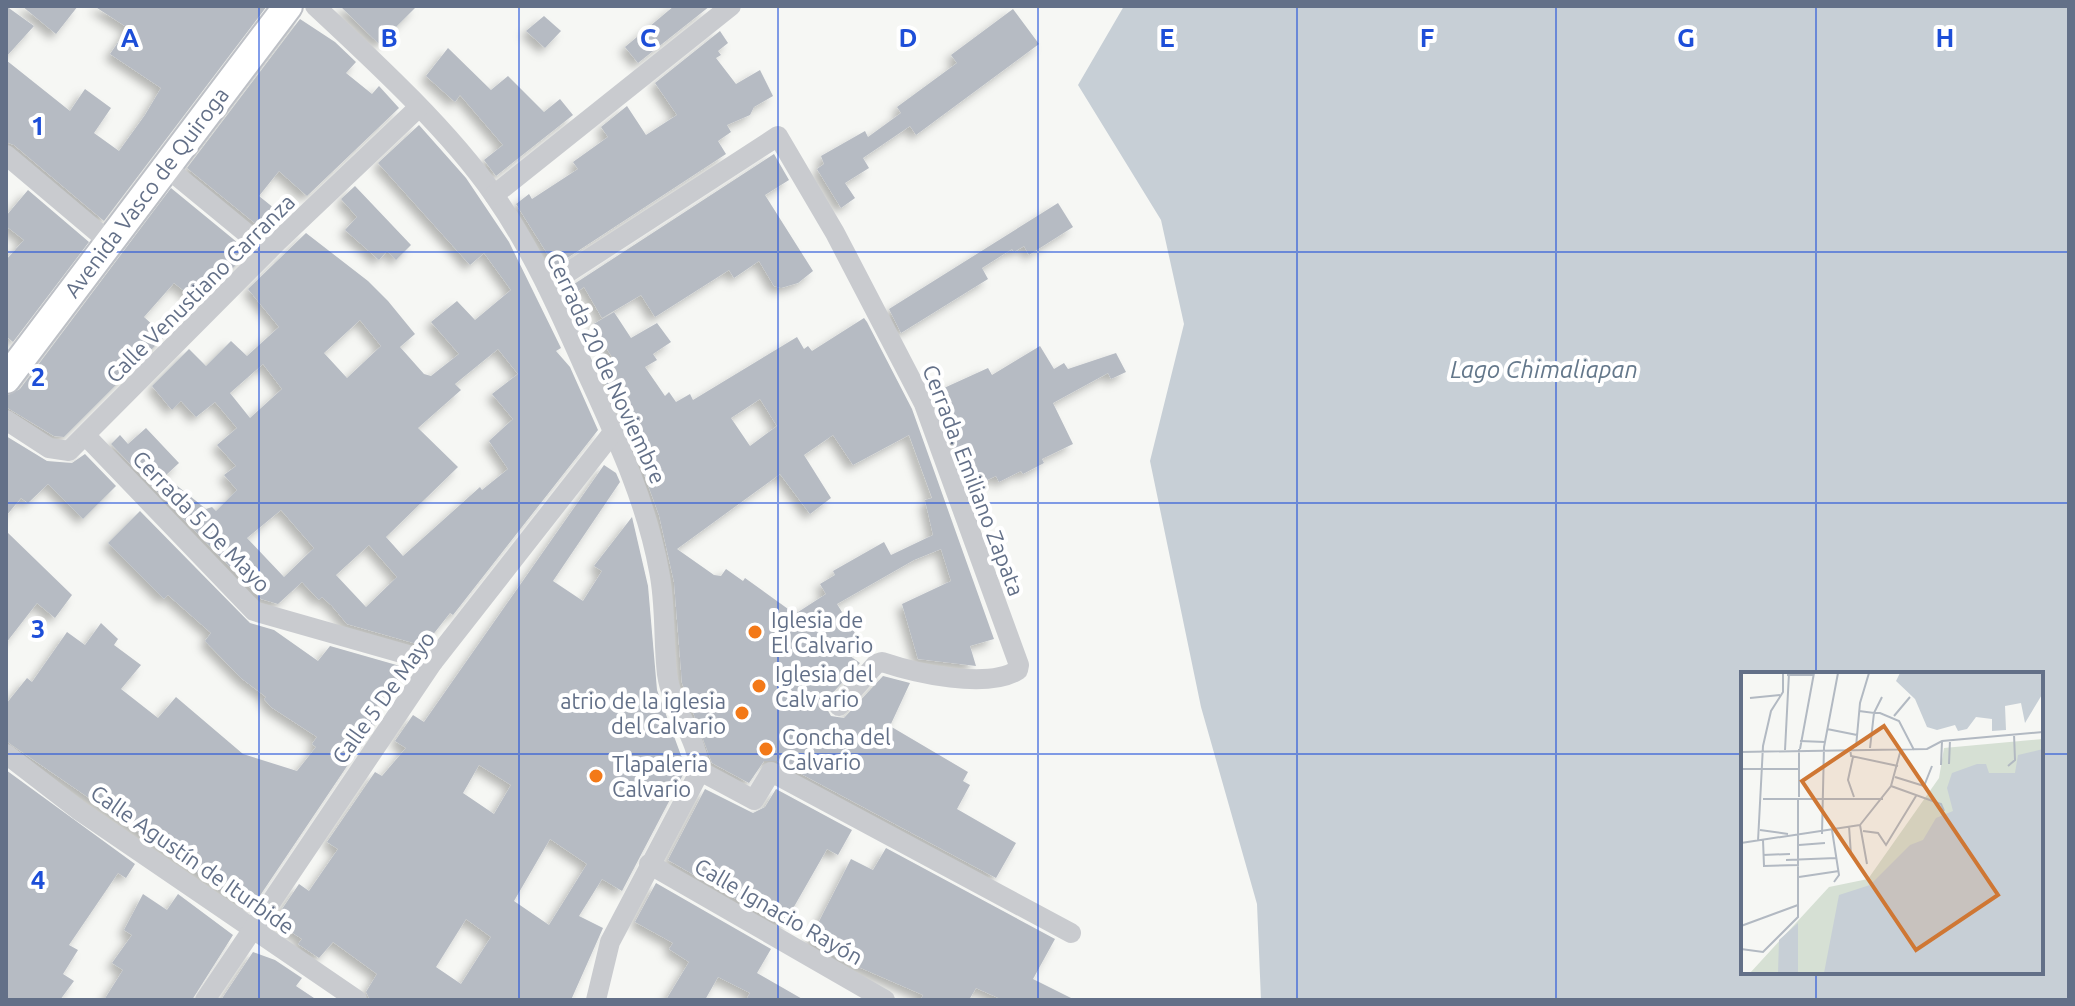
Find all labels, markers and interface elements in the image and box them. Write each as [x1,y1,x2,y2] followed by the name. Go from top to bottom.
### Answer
[121,23,140,52] text: A
[380,23,398,52] text: B
[640,23,657,52] text: C
[899,23,917,52] text: D
[1159,23,1175,52] text: E
[1420,23,1434,52] text: F
[1677,23,1695,52] text: G
[1936,23,1954,52] text: H
[59,82,233,302] street label: Avenida Vasco de Quiroga
[31,111,45,140] text: 1
[101,189,299,387] street label: Calle Venustiano Carranza
[542,249,672,487] street label: Cerrada 20 de Noviembre
[1450,356,1638,383] water label: Lago Chimaliapan
[918,361,1030,599] street label: Cerrada. Emiliano Zapata
[31,362,45,391] text: 2
[128,445,276,597] street label: Cerrada 5 De Mayo
[771,607,873,657] place label: Iglesia de El Calvario
[31,614,45,643] text: 3
[746,623,764,641] marker: Iglesia de El Calvario
[327,626,439,768] street label: Calle 5 De Mayo
[775,661,873,711] place label: Iglesia del Calv ario
[1741,672,2043,974] inset map
[750,677,768,695] marker: Iglesia del Calv ario
[560,688,726,738] place label: atrio de la iglesia del Calvario
[733,704,751,722] marker: atrio de la iglesia del Calvario
[782,724,891,774] place label: Concha del Calvario
[757,740,775,758] marker: Concha del Calvario
[612,751,708,801] place label: Tlapaleria Calvario
[587,767,605,785] marker: Tlapaleria Calvario
[86,779,300,939] street label: Calle Agustín de Iturbide
[690,853,868,969] street label: Calle Ignacio Rayón
[31,865,45,894] text: 4

